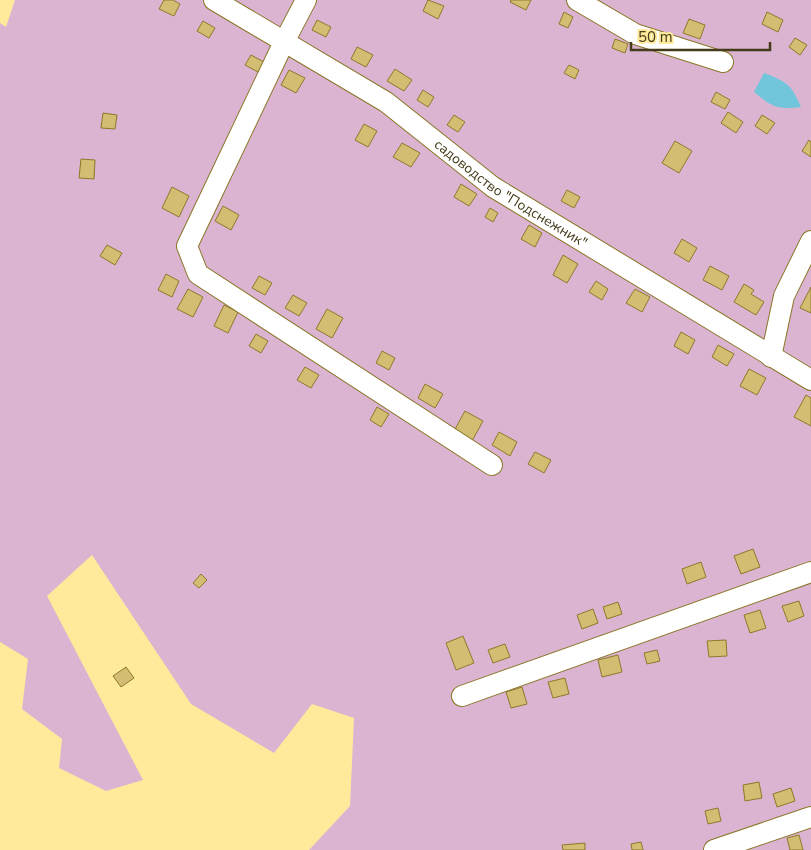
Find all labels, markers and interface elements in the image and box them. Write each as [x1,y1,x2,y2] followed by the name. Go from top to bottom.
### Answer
[631,20,770,52] scale bar
[638,27,673,47] text: 50 m
[430,135,591,252] street label: садоводство "Подснежник"

